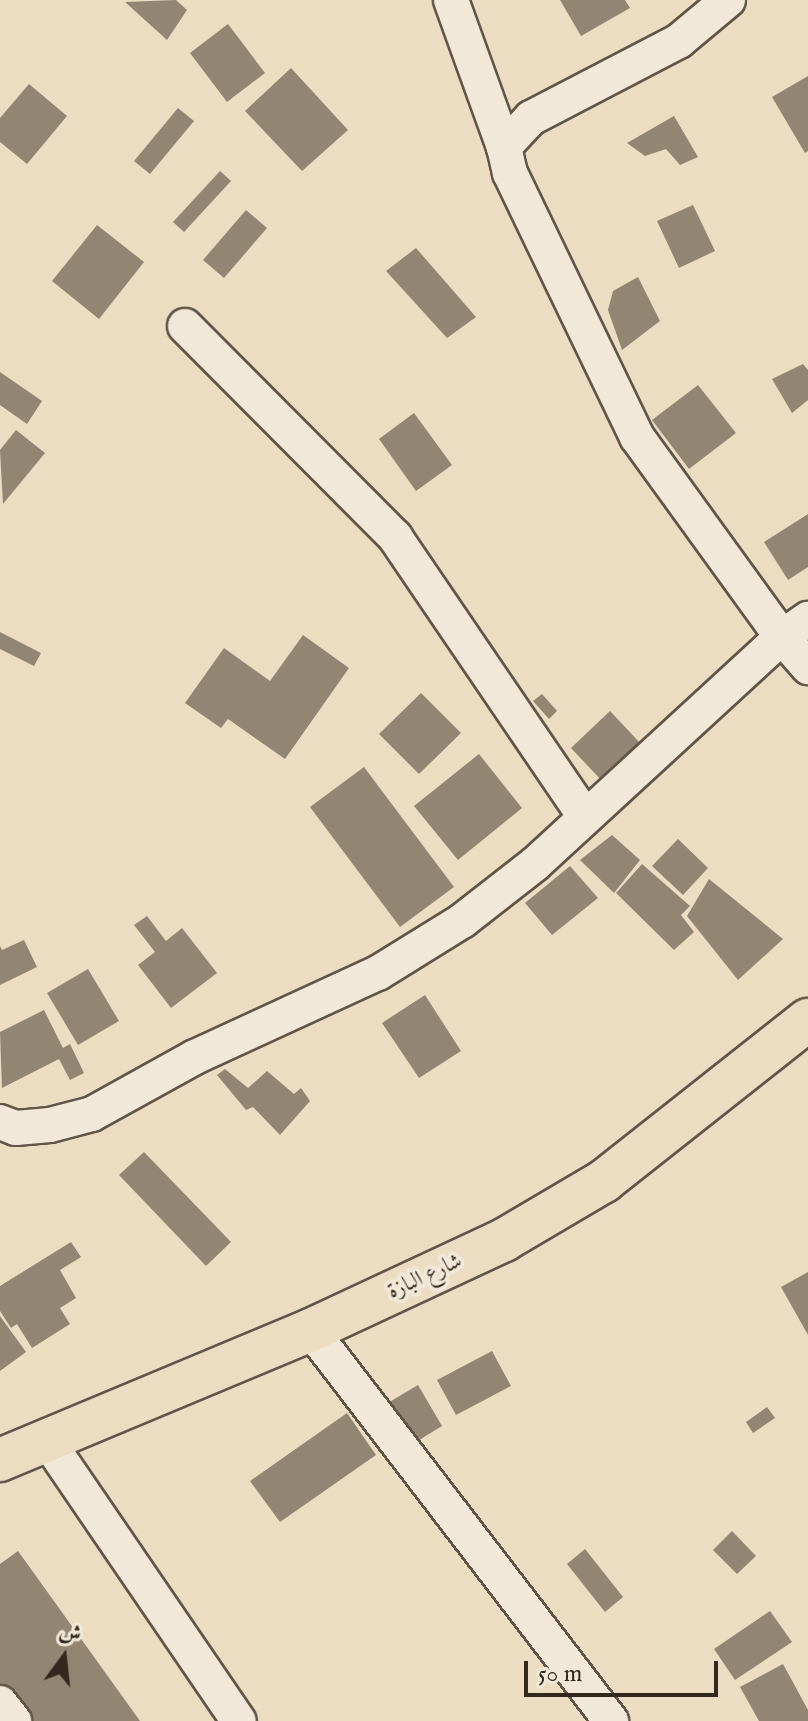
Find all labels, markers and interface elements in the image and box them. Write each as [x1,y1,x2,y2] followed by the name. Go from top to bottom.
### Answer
[384,1248,466,1306] street label: شارع البازة
[24,1617,104,1697] north arrow
[56,1617,84,1650] text: ش
[528,1645,722,1695] scale bar
[538,1659,582,1690] text: 50 m

